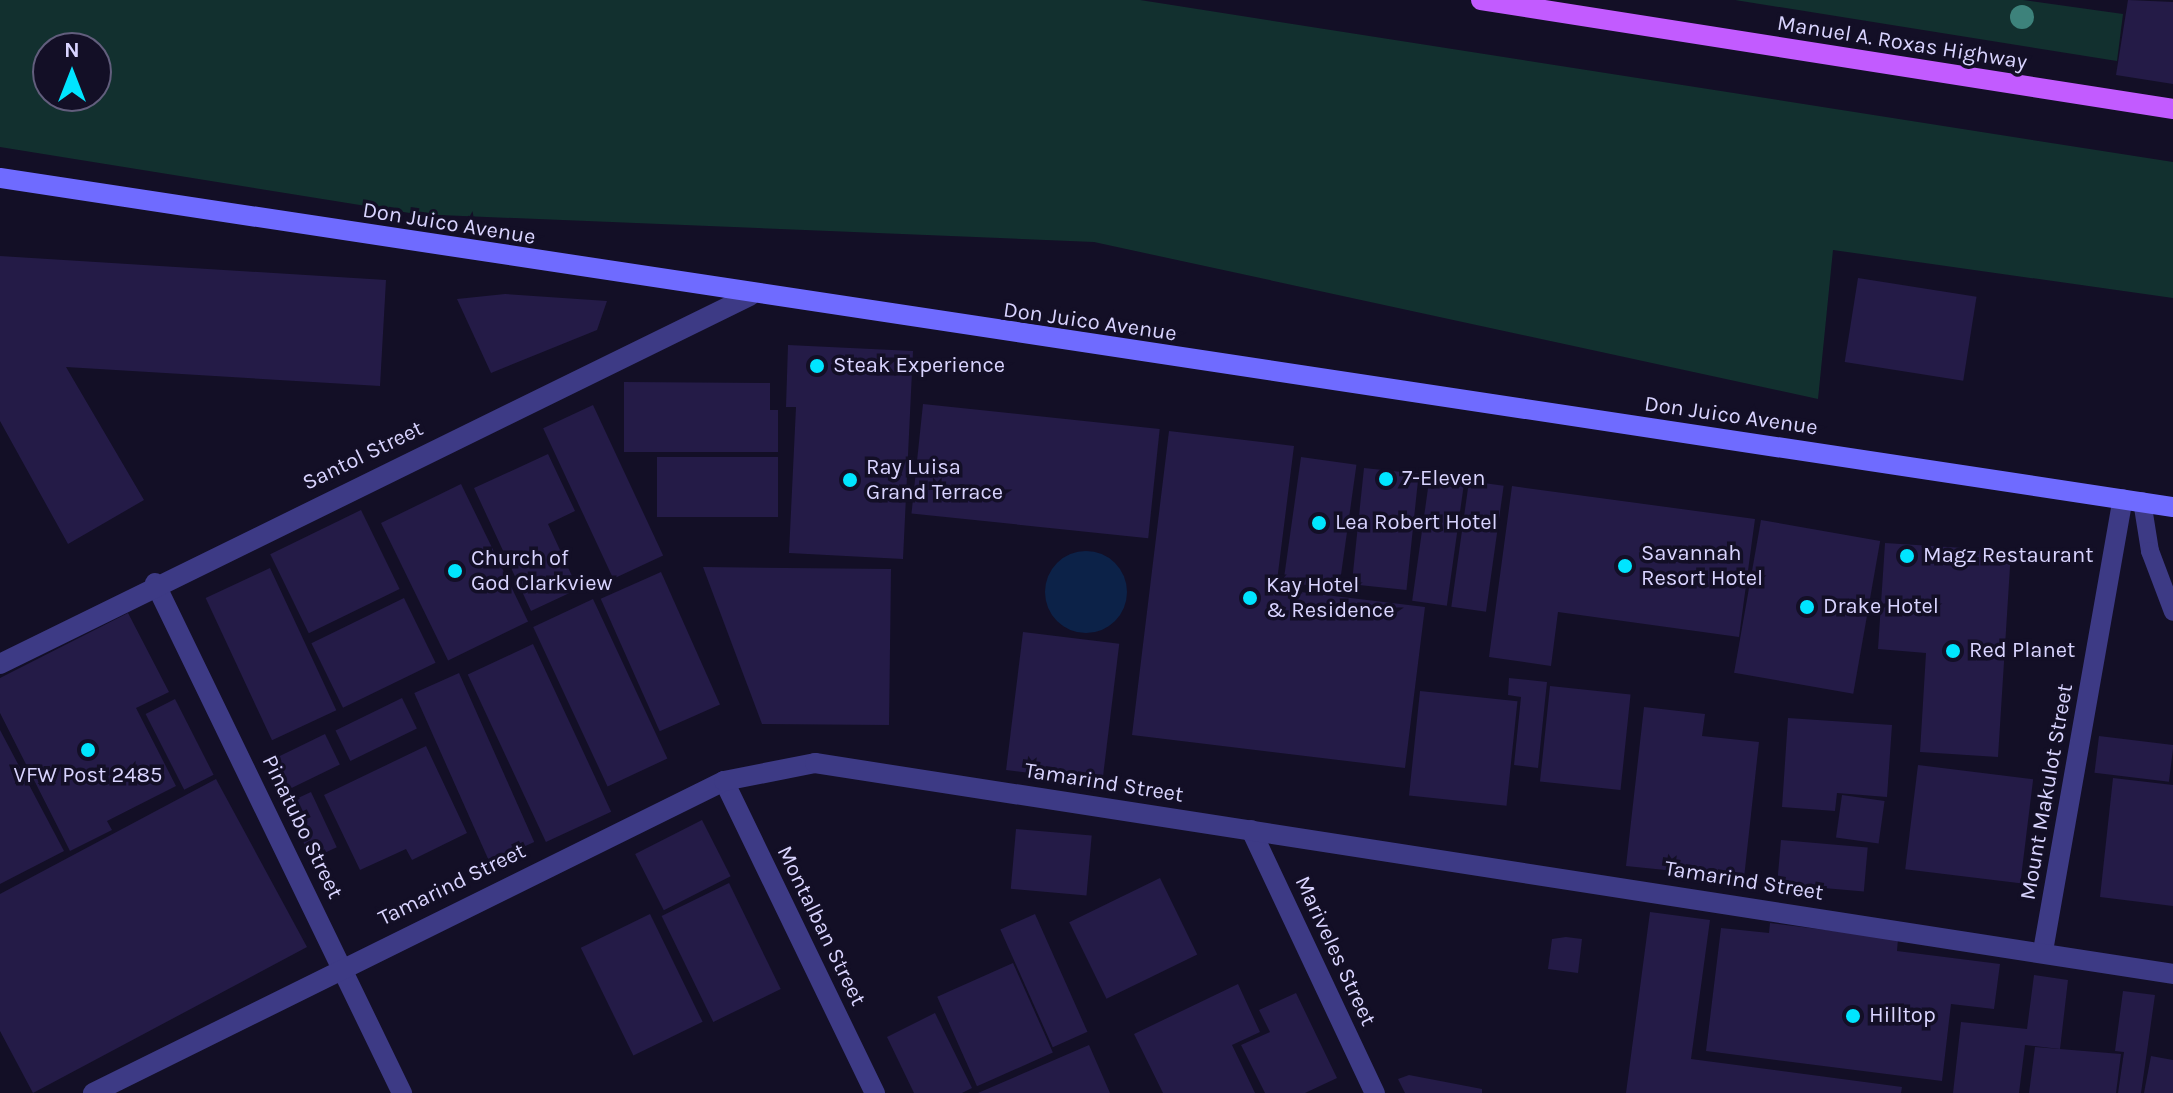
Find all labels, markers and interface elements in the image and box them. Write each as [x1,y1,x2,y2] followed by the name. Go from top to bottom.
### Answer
[1775,10,2029,76] street label: Manuel A. Roxas Highway
[32,32,112,112] north arrow
[64,37,80,63] text: N
[361,197,537,251] street label: Don Juico Avenue
[1002,297,1178,347] street label: Don Juico Avenue
[833,353,1005,379] place label: Steak Experience
[808,357,826,375] marker: Steak Experience
[1643,391,1819,441] street label: Don Juico Avenue
[298,415,428,497] street label: Santol Street
[866,454,1003,506] place label: Ray Luisa Grand Terrace
[1402,466,1485,492] place label: 7-Eleven
[1377,470,1395,488] marker: 7-Eleven
[841,471,859,489] marker: Ray Luisa Grand Terrace
[1335,510,1498,536] place label: Lea Robert Hotel
[1310,514,1328,532] marker: Lea Robert Hotel
[1641,540,1763,592] place label: Savannah Resort Hotel
[1923,543,2093,569] place label: Magz Restaurant
[471,545,612,596] place label: Church of God Clarkview
[1898,547,1916,565] marker: Magz Restaurant
[1616,557,1634,575] marker: Savannah Resort Hotel
[446,562,464,580] marker: Church of God Clarkview
[1266,572,1394,624] place label: Kay Hotel & Residence
[1241,589,1259,607] marker: Kay Hotel & Residence
[1823,594,1939,620] place label: Drake Hotel
[1798,598,1816,616] marker: Drake Hotel
[1969,638,2075,664] place label: Red Planet
[1944,642,1962,660] marker: Red Planet
[2015,682,2079,902] street label: Mount Makulot Street
[79,741,97,759] marker: VFW Post 2485
[256,751,348,903] street label: Pinatubo Street
[1023,757,1185,809] street label: Tamarind Street
[14,763,162,789] place label: VFW Post 2485
[374,838,530,932] street label: Tamarind Street
[771,842,871,1010] street label: Montalban Street
[1663,855,1825,907] street label: Tamarind Street
[1289,872,1381,1030] street label: Mariveles Street
[1869,1003,1936,1029] place label: Hilltop
[1844,1007,1862,1025] marker: Hilltop

